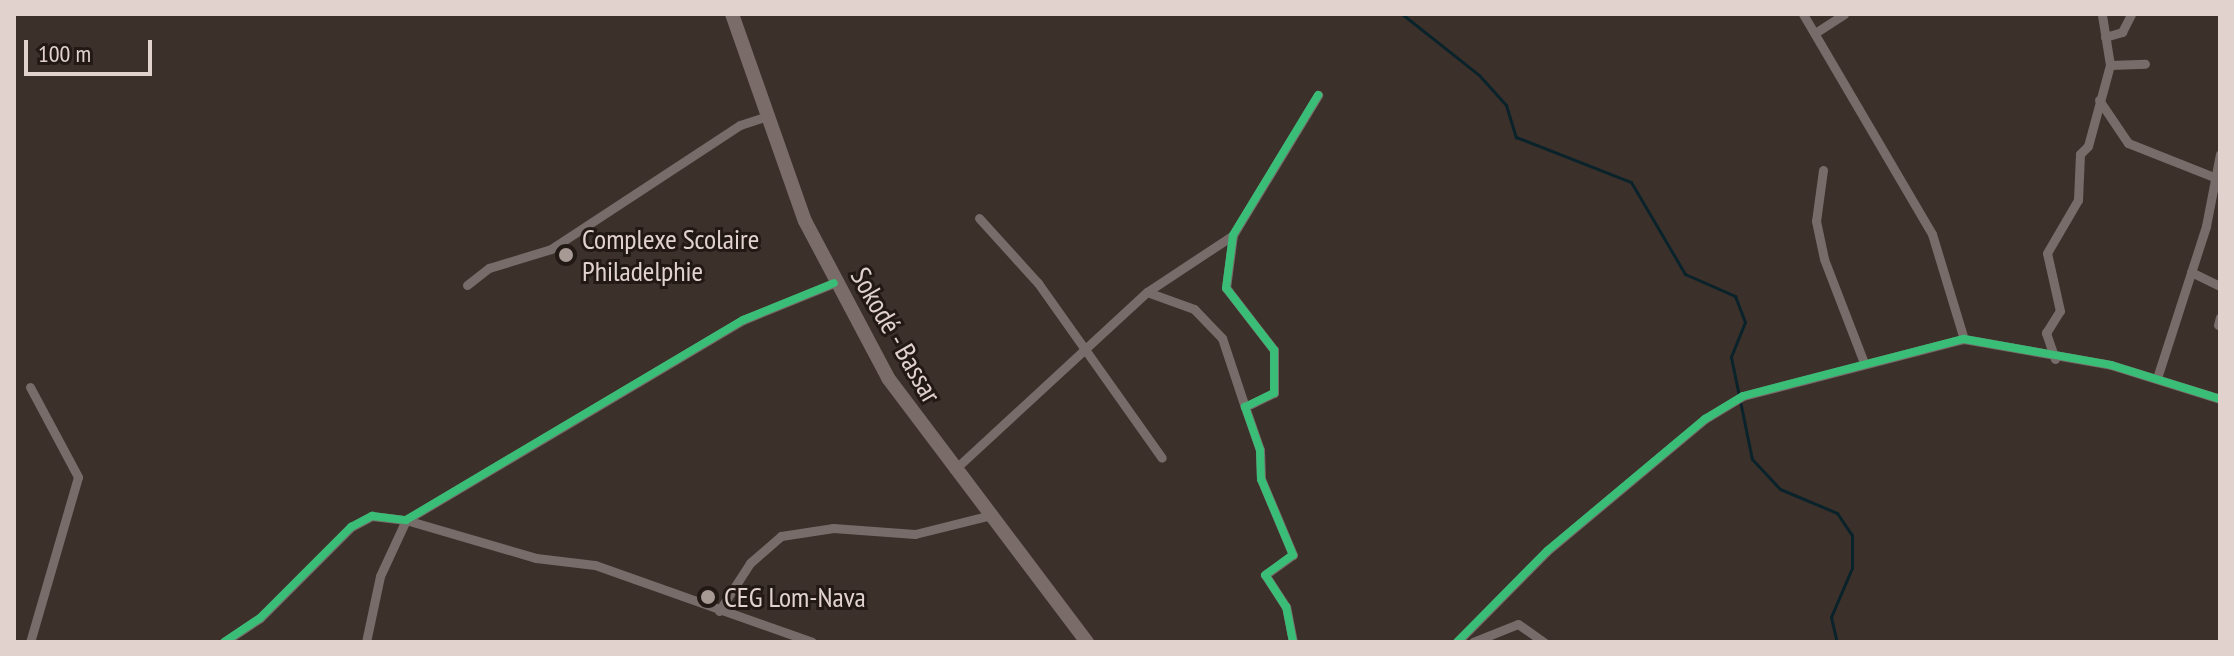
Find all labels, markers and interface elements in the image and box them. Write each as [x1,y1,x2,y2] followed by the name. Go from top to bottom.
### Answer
[28,24,156,74] scale bar
[38,38,91,69] text: 100 m
[582,222,759,288] place label: Complexe Scolaire Philadelphie
[557,246,575,264] marker: Complexe Scolaire Philadelphie
[843,260,949,410] street label: Sokodé - Bassar
[724,580,866,614] place label: CEG Lom-Nava
[699,588,717,606] marker: CEG Lom-Nava

